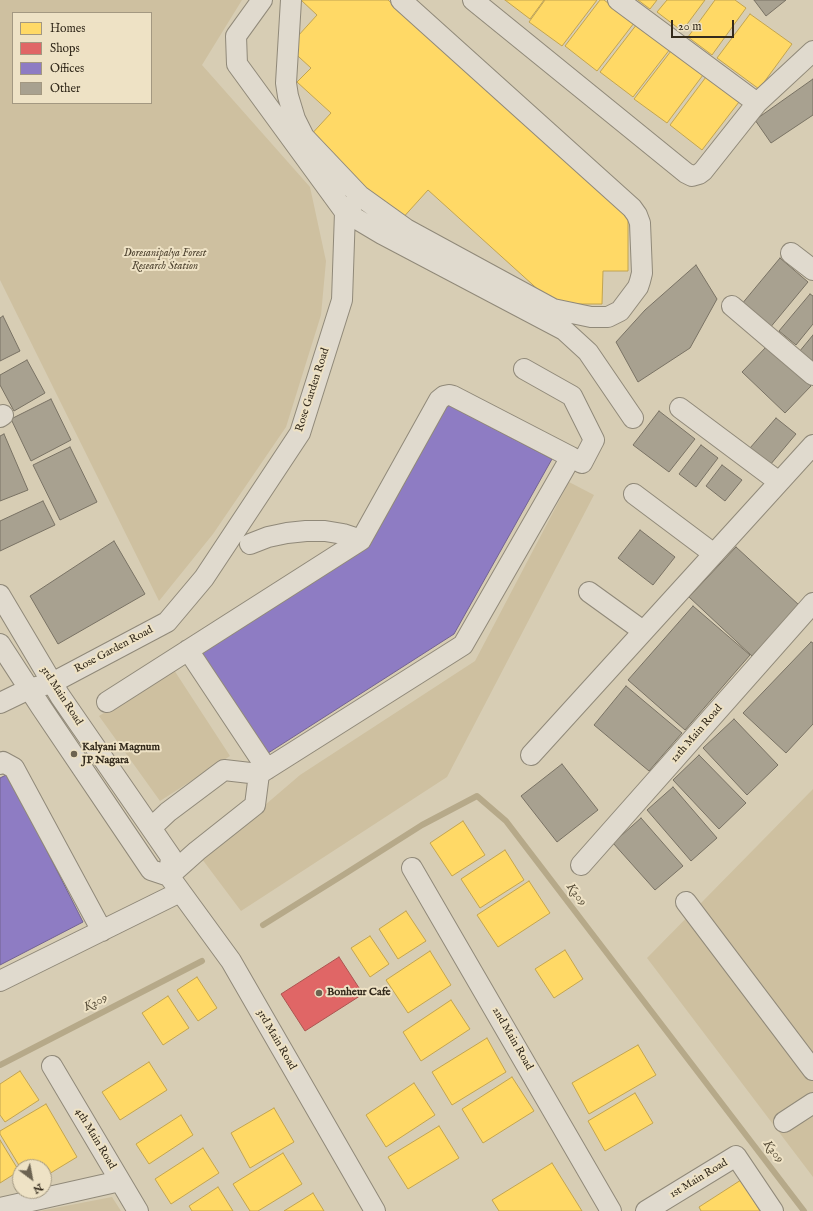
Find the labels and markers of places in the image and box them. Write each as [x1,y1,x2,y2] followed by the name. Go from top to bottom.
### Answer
[82,741,160,767] place label: Kalyani Magnum JP Nagara
[69,749,79,759] marker: Kalyani Magnum JP Nagara
[327,986,391,1000] place label: Bonheur Cafe
[314,988,324,998] marker: Bonheur Cafe

